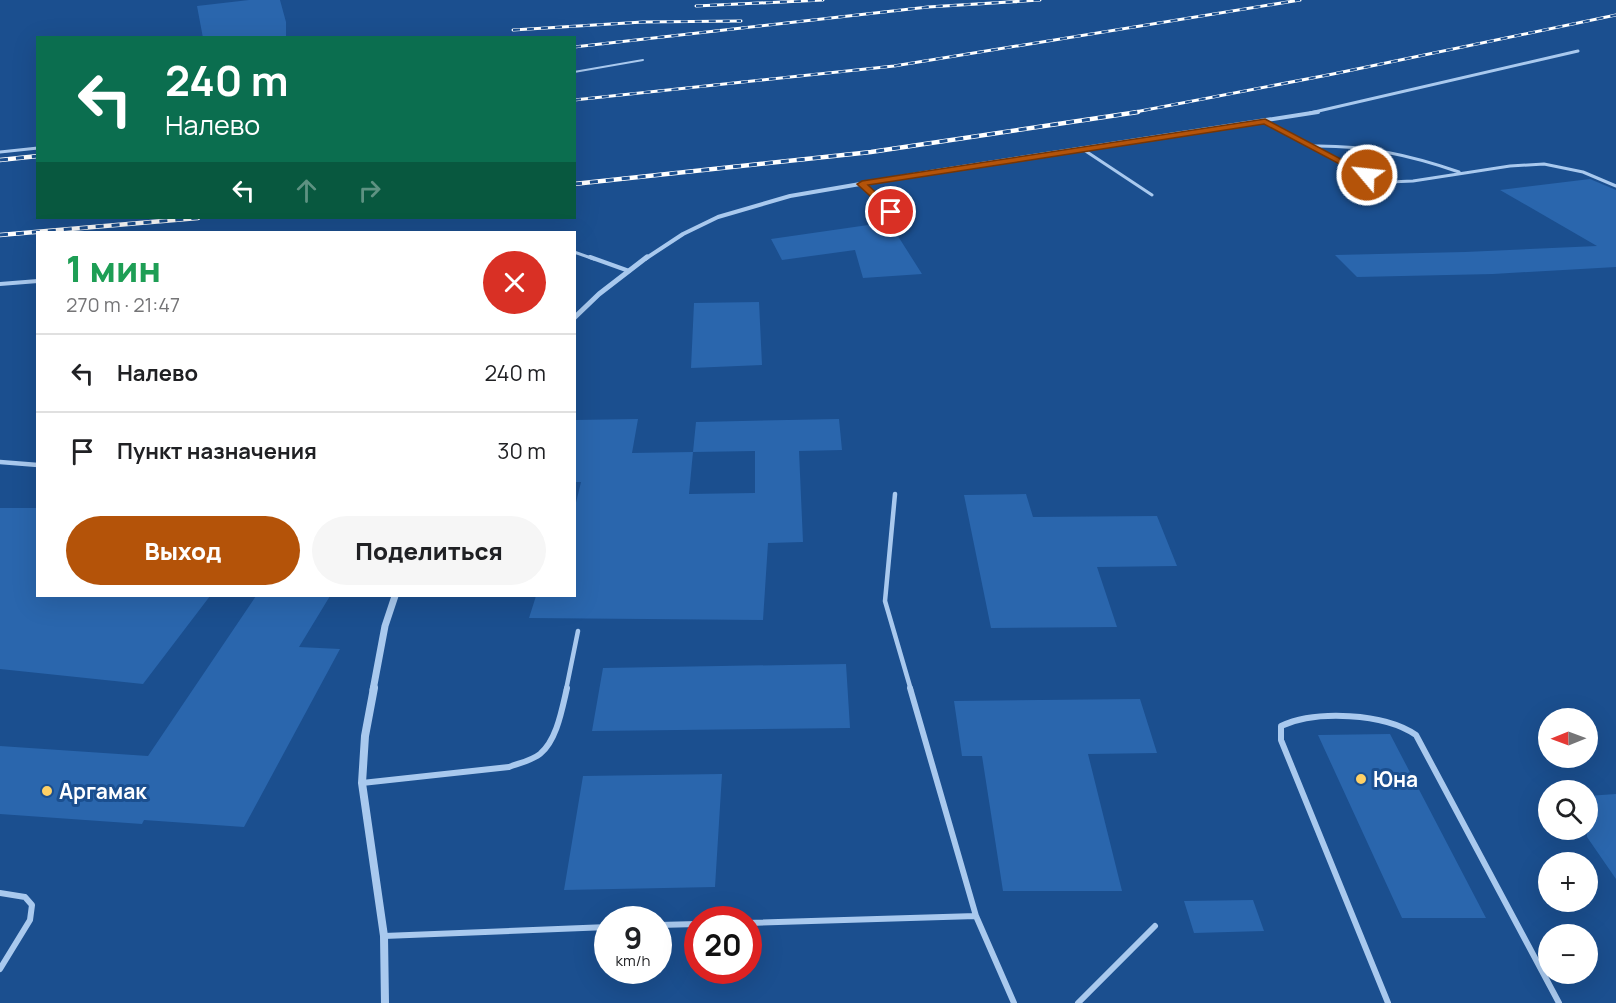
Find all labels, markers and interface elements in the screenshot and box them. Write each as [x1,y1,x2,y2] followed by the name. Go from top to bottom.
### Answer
[165,51,289,109] text: 240 m
[66,60,144,138] icon: left
[165,106,260,143] text: Налево
[1335,143,1399,207] position arrow
[227,174,260,207] icon: left
[290,174,323,207] icon: ahead
[353,174,386,207] icon: right
[865,186,916,237] pin
[874,195,907,228] icon: arrive
[66,244,161,293] text: 1 мин
[483,251,546,314] button: close
[66,291,180,318] text: 270 m · 21:47
[66,357,99,390] icon: left
[117,358,198,388] text: Налево
[484,358,546,388] text: 240 m
[66,435,99,468] icon: arrive
[117,436,317,466] text: Пункт назначения
[497,436,546,466] text: 30 m
[66,516,300,585] button: Выход
[312,516,546,585] button: Поделиться
[1538,708,1598,768] north arrow
[1538,708,1598,984] map controls
[1373,765,1418,793] place label: Юна
[1354,772,1368,786] marker: Юна
[59,777,147,805] place label: Аргамак
[1538,780,1598,840] button: search
[40,784,54,798] marker: Аргамак
[1538,852,1598,912] button: +
[684,906,762,984] speed limit sign: 20
[624,917,642,958] text: 9
[1538,924,1598,984] button: −
[616,950,650,971] text: km/h

